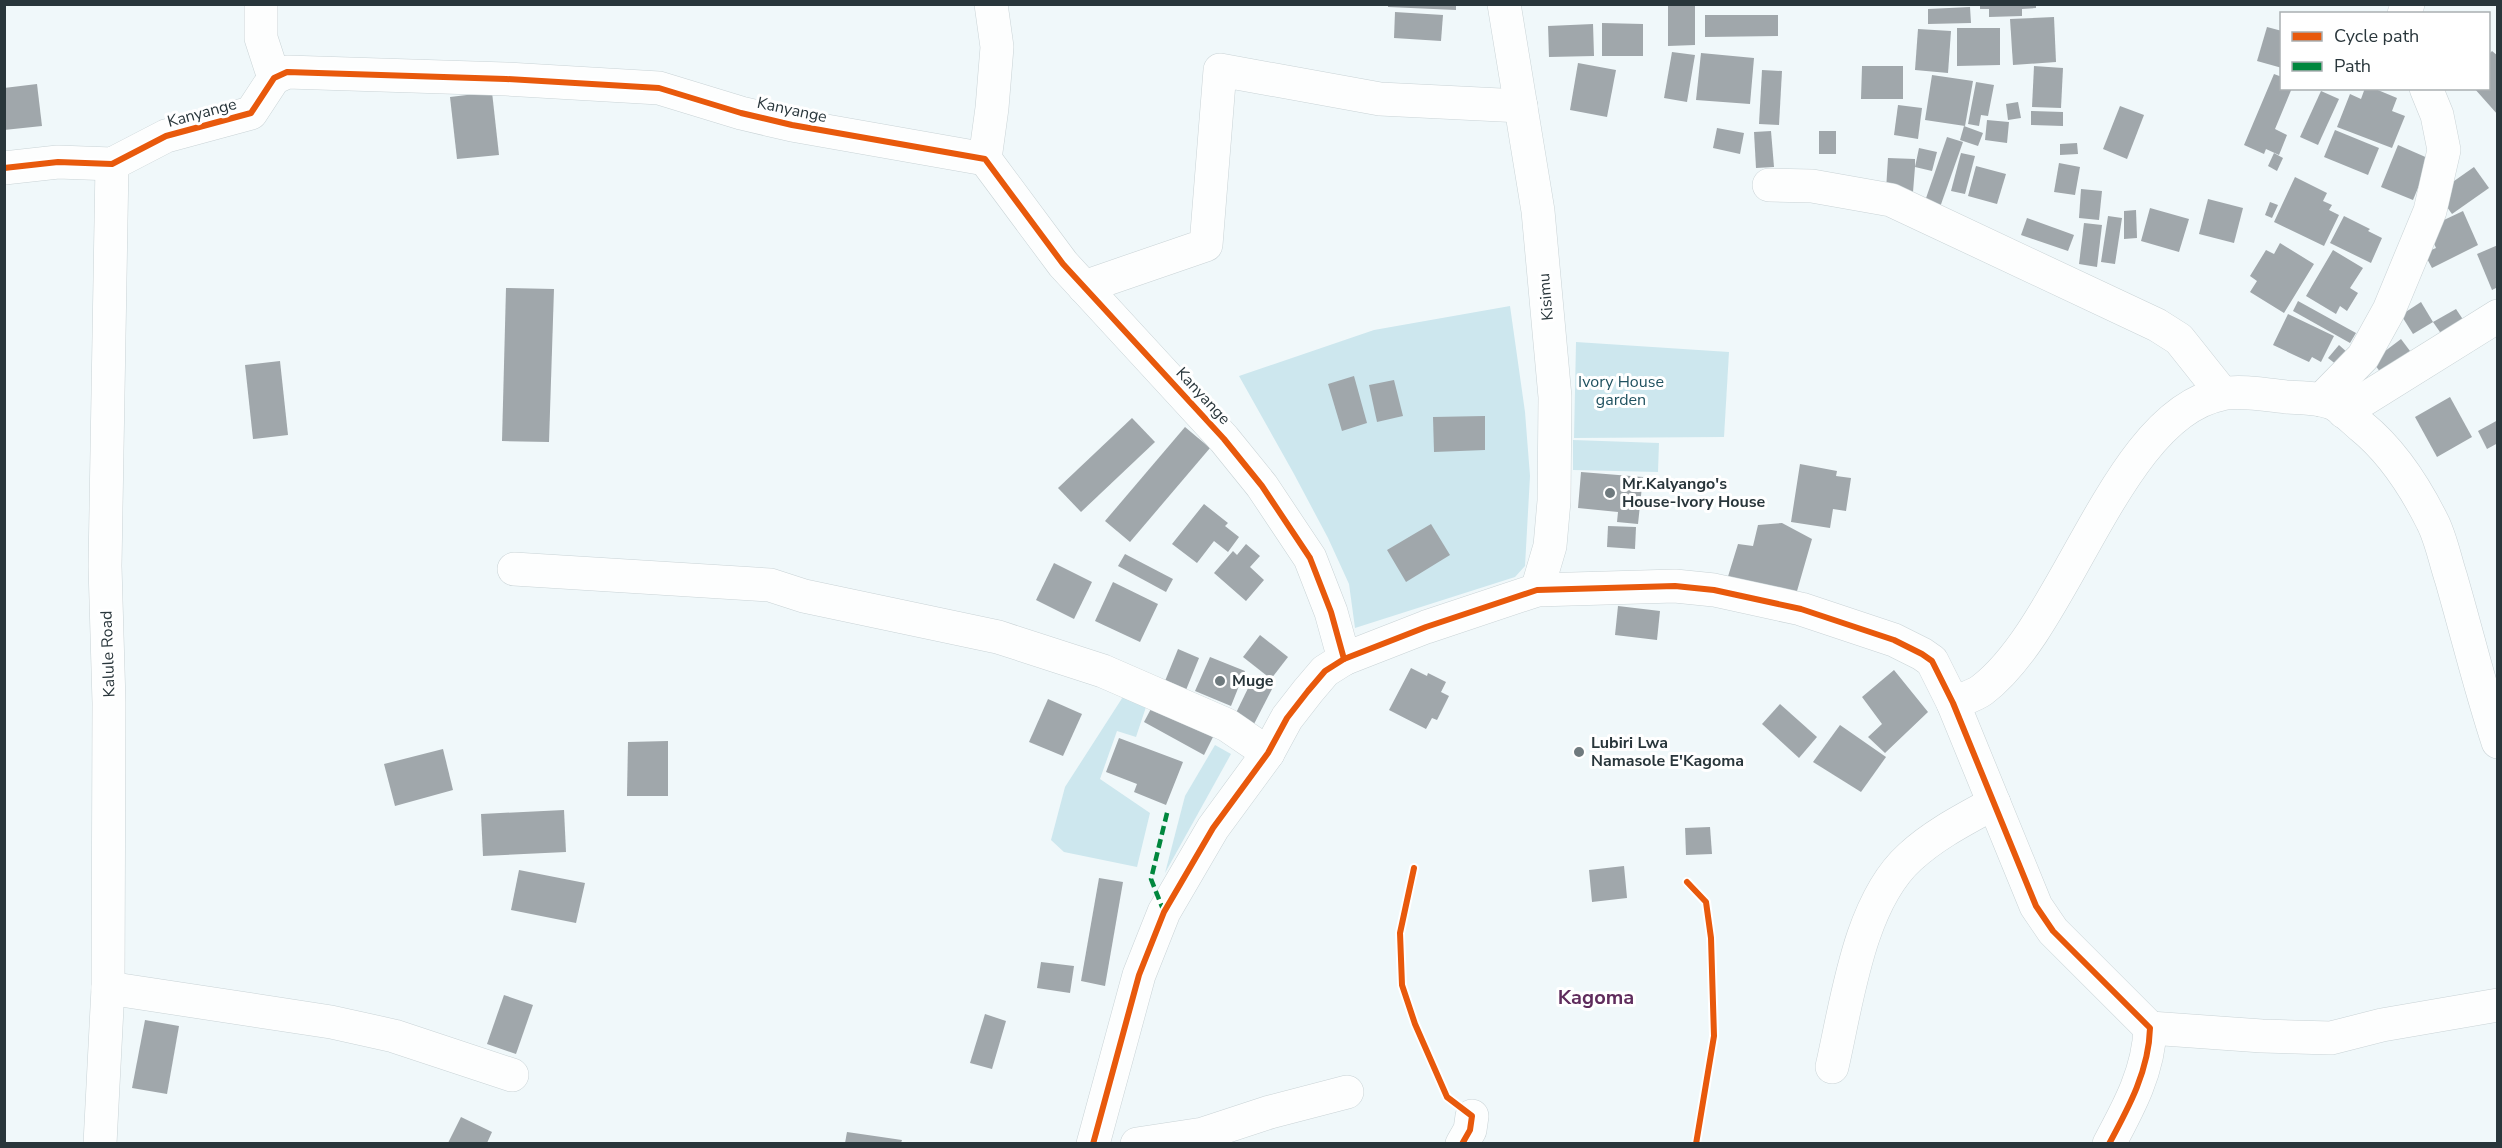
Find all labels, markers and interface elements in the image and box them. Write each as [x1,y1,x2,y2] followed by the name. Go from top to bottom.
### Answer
[2280,12,2490,90] legend
[2334,24,2419,48] text: Cycle path
[2334,54,2371,78] text: Path
[755,92,829,128] street label: Kanyange
[165,93,239,133] street label: Kanyange
[1533,272,1559,322] street label: Kisimu
[1171,363,1235,429] street label: Kanyange
[1578,371,1664,411] park label: Ivory House garden
[1622,473,1766,513] place label: Mr.Kalyango's House-Ivory House
[1603,486,1617,500] marker: Mr.Kalyango's House-Ivory House
[95,610,121,698] street label: Kalule Road
[1232,670,1274,692] place label: Muge
[1213,674,1227,688] marker: Muge
[1591,732,1744,772] place label: Lubiri Lwa Namasole E'Kagoma
[1572,745,1586,759] marker: Lubiri Lwa Namasole E'Kagoma
[1558,984,1634,1011] district label: Kagoma

